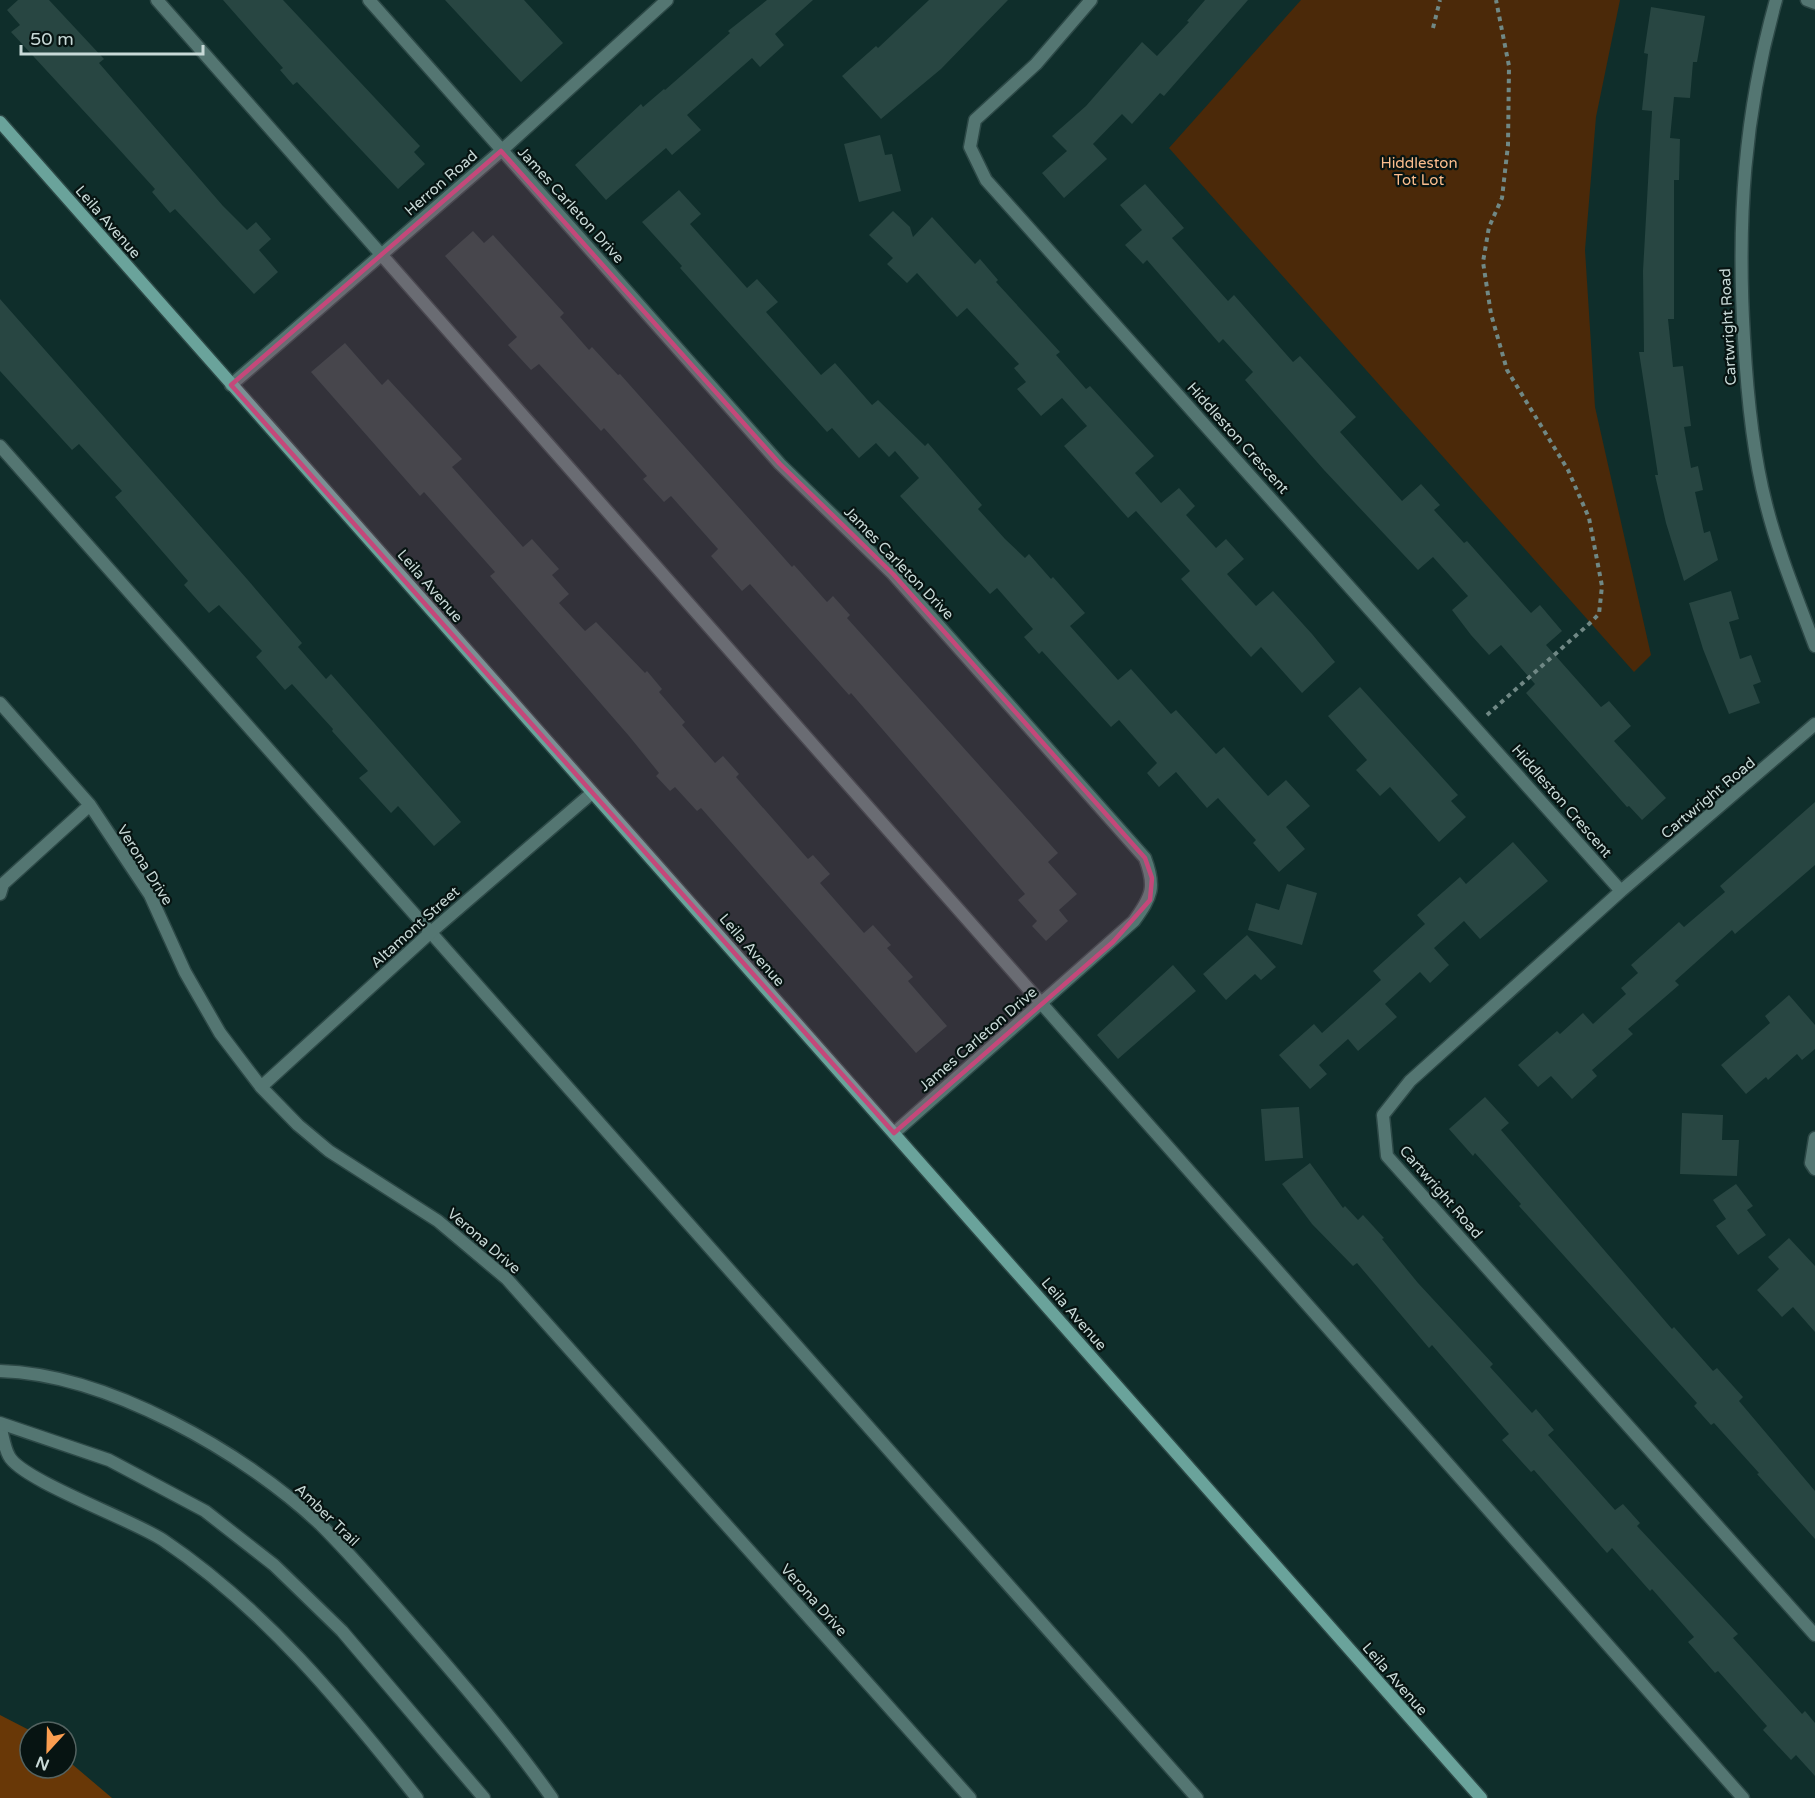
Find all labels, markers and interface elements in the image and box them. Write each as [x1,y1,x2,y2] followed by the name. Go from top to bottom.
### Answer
[21,18,202,56] scale bar
[30,28,74,50] text: 50 m
[514,143,628,267] street label: James Carleton Drive
[401,146,481,220] street label: Herron Road
[1380,154,1458,189] park label: Hiddleston Tot Lot
[71,182,145,262] street label: Leila Avenue
[1716,268,1740,386] street label: Cartwright Road
[1183,379,1293,498] street label: Hiddleston Crescent
[840,503,958,623] street label: James Carleton Drive
[393,546,467,626] street label: Leila Avenue
[1508,741,1616,861] street label: Hiddleston Crescent
[1657,753,1759,843] street label: Cartwright Road
[113,822,177,908] street label: Verona Drive
[367,882,463,972] street label: Altamont Street
[715,910,789,990] street label: Leila Avenue
[915,983,1041,1095] street label: James Carleton Drive
[1396,1142,1486,1242] street label: Cartwright Road
[444,1204,524,1278] street label: Verona Drive
[1037,1274,1111,1354] street label: Leila Avenue
[291,1480,363,1550] street label: Amber Trail
[777,1560,851,1640] street label: Verona Drive
[1358,1639,1432,1719] street label: Leila Avenue
[18,1720,78,1780] north arrow
[33,1751,52,1775] text: N

